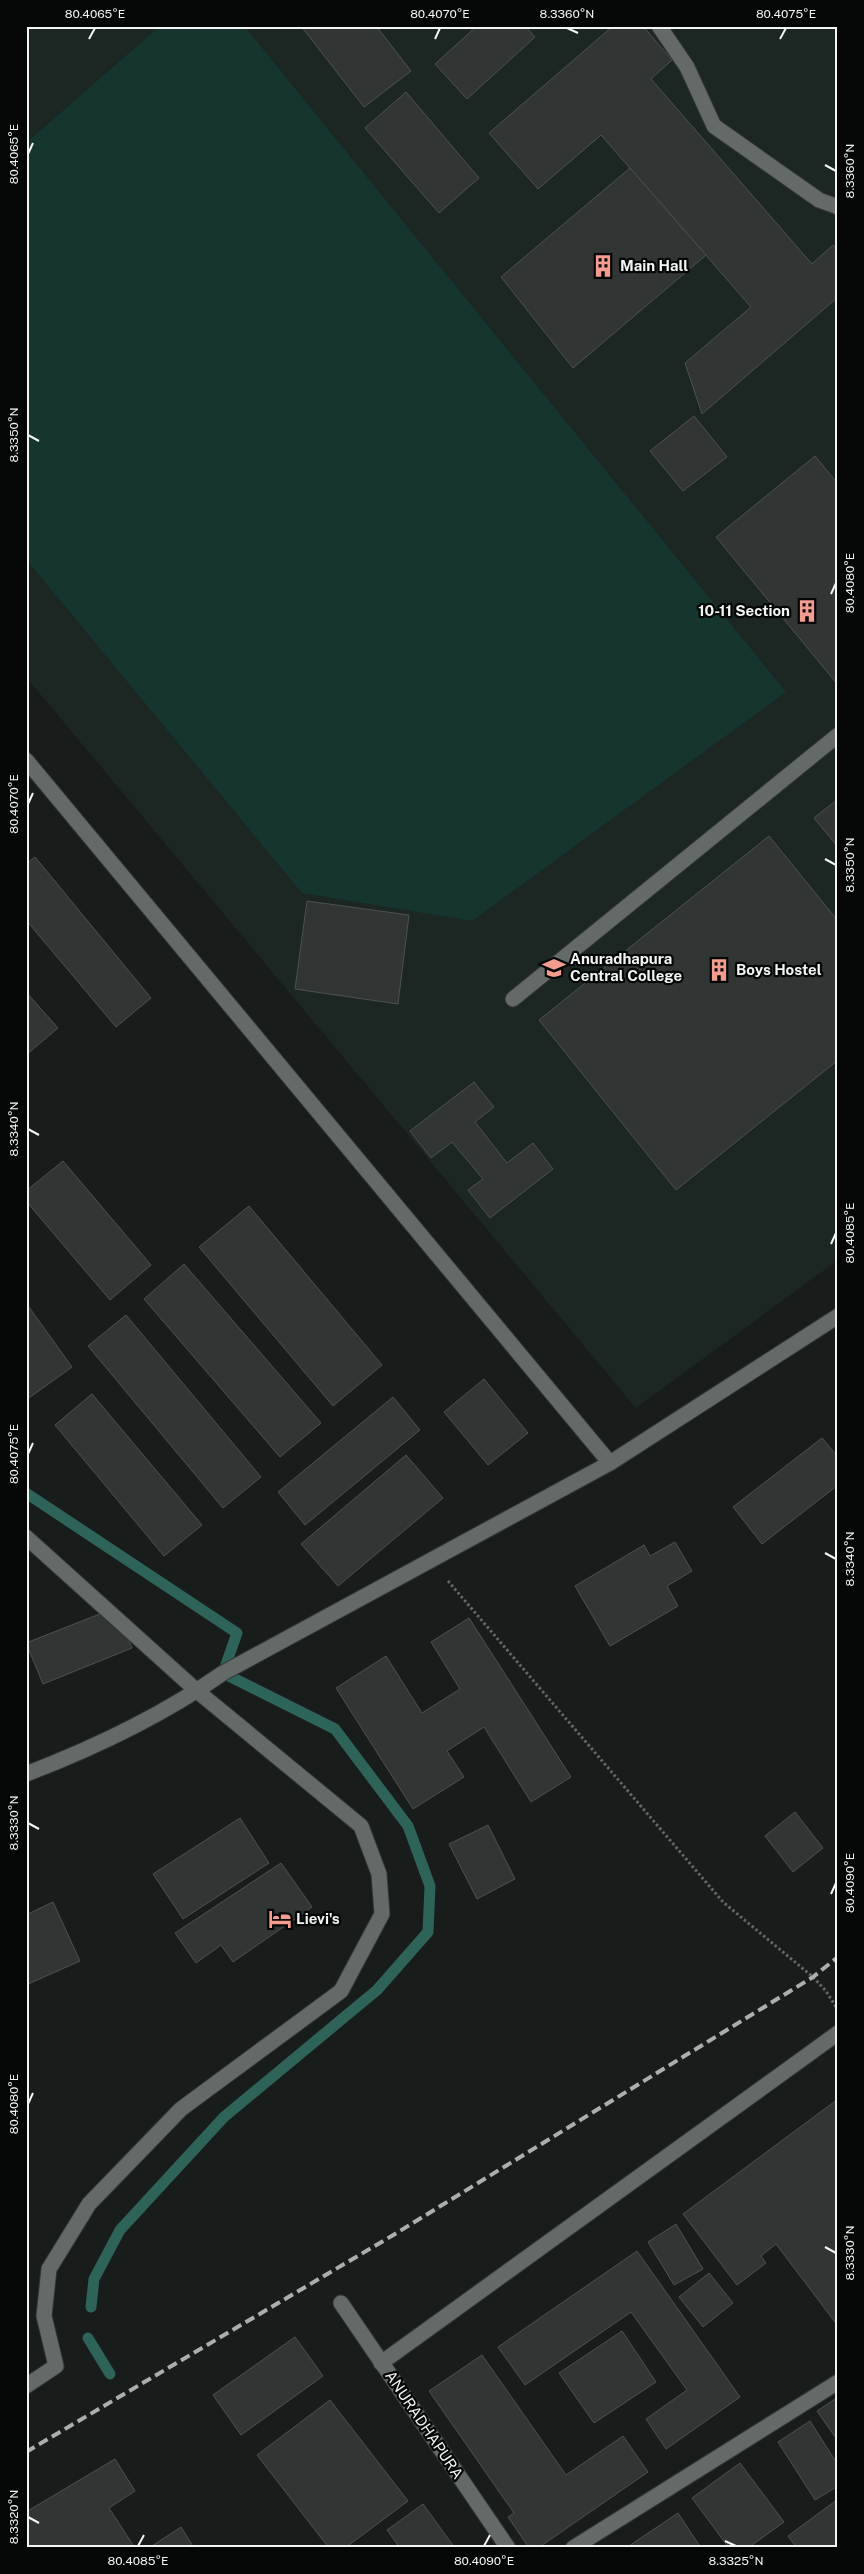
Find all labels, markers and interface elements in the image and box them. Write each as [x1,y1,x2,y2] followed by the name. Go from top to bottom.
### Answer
[65,7,125,21] text: 80.4065°E
[410,7,470,21] text: 80.4070°E
[540,7,594,21] text: 8.3360°N
[756,7,816,21] text: 80.4075°E
[7,124,21,184] text: 80.4065°E
[843,144,857,198] text: 8.3360°N
[590,253,616,279] building icon: Main Hall
[620,257,688,274] place label: Main Hall
[7,407,21,463] text: 8.3350°N
[843,553,857,613] text: 80.4080°E
[794,598,820,624] building icon: 10-11 Section
[698,602,790,619] place label: 10-11 Section
[7,774,21,834] text: 80.4070°E
[843,837,857,893] text: 8.3350°N
[570,950,682,984] place label: Anuradhapura Central College
[541,955,567,981] school or university icon: Anuradhapura Central College
[706,957,732,983] building icon: Boys Hostel
[736,961,822,978] place label: Boys Hostel
[7,1102,21,1156] text: 8.3340°N
[843,1203,857,1263] text: 80.4085°E
[7,1424,21,1484] text: 80.4075°E
[843,1532,857,1586] text: 8.3340°N
[7,1796,21,1850] text: 8.3330°N
[843,1853,857,1913] text: 80.4090°E
[267,1906,293,1932] hotel icon: Lievi's
[296,1910,340,1927] place label: Lievi's
[7,2074,21,2134] text: 80.4080°E
[843,2226,857,2280] text: 8.3330°N
[382,2367,467,2482] street label: ANURADHAPURA
[7,2490,21,2544] text: 8.3320°N
[108,2554,168,2568] text: 80.4085°E
[454,2554,514,2568] text: 80.4090°E
[709,2554,763,2568] text: 8.3325°N

